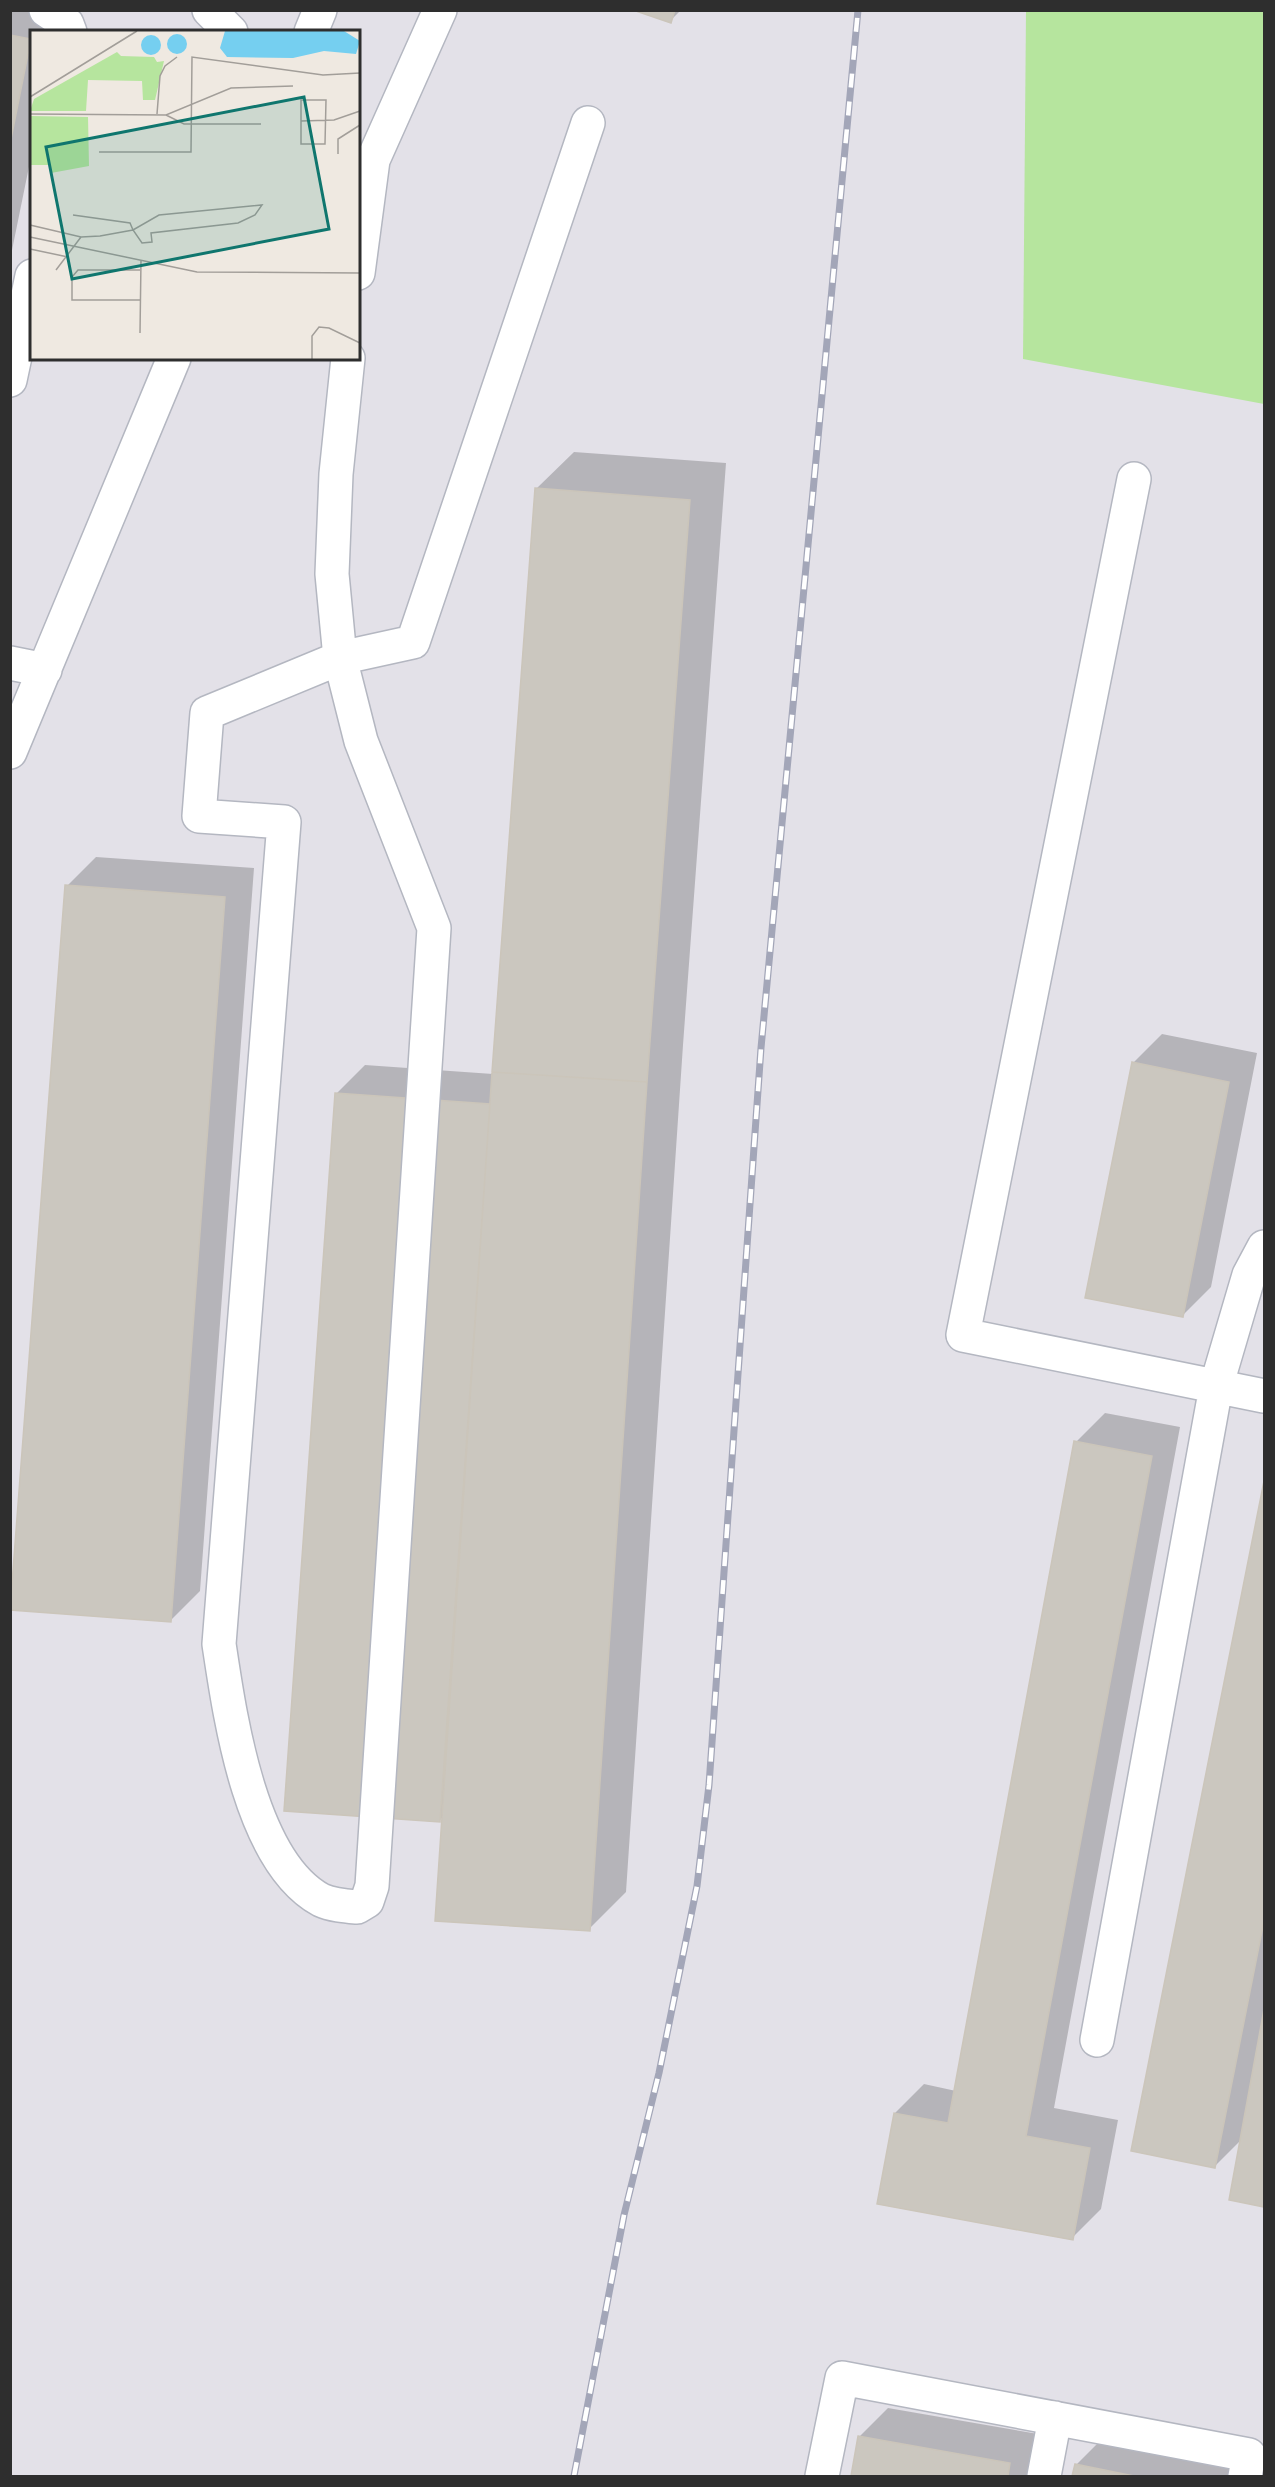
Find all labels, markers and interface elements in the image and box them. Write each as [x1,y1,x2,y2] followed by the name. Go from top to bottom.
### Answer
[30,30,360,360] inset map

